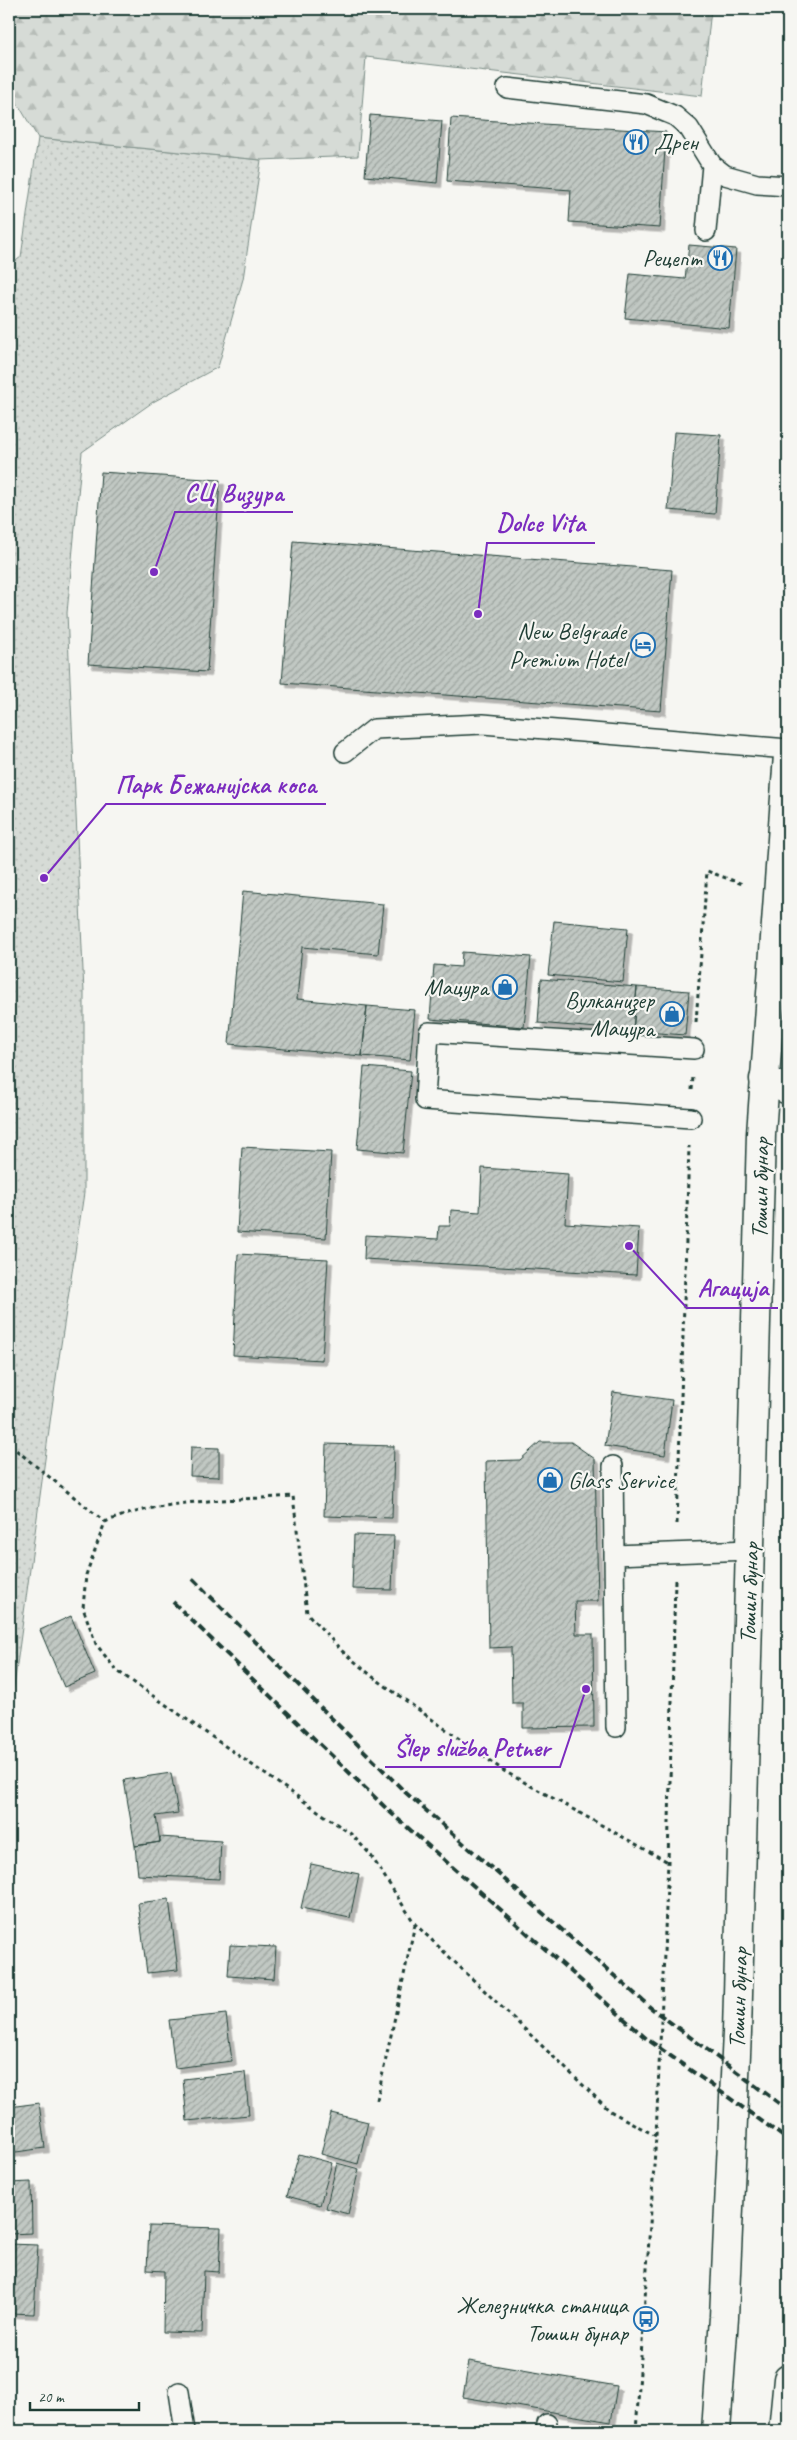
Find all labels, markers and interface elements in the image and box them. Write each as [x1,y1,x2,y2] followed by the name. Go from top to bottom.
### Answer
[654,127,699,157] place label: Дрен
[623,129,649,155] restaurant icon: Дрен
[642,243,703,273] place label: Рецепт
[707,245,733,271] restaurant icon: Рецепт
[175,472,293,512] callout: СЦ Визура
[185,477,285,509] text: СЦ Визура
[487,503,595,543] callout: Dolce Vita
[497,507,587,539] text: Dolce Vita
[509,616,630,674] place label: New Belgrade Premium Hotel
[630,632,656,658] hotel icon: New Belgrade Premium Hotel
[106,764,326,804] callout: Парк Бежанијска коса
[116,769,318,801] text: Парк Бежанијска коса
[424,972,490,1002] place label: Мацура
[492,974,518,1000] shop icon: Мацура
[565,985,656,1043] place label: Вулканизер Мацура
[659,1001,685,1027] shop icon: Вулканизер Мацура
[744,1135,776,1239] street label: Тошин бунар
[687,1268,778,1308] callout: Агација
[698,1272,770,1304] text: Агација
[568,1465,676,1495] place label: Glass Service
[537,1467,563,1493] shop icon: Glass Service
[732,1540,766,1644] street label: Тошин бунар
[385,1727,560,1767] callout: Šlep služba Petner
[394,1732,553,1764] text: Šlep služba Petner
[721,1945,755,2049] street label: Тошин бунар
[456,2290,630,2348] place label: Железничка станица Тошин бунар
[633,2306,659,2332] bus stop icon: Железничка станица Тошин бунар
[30,2380,139,2412] scale bar
[38,2388,65,2407] text: 20 m

